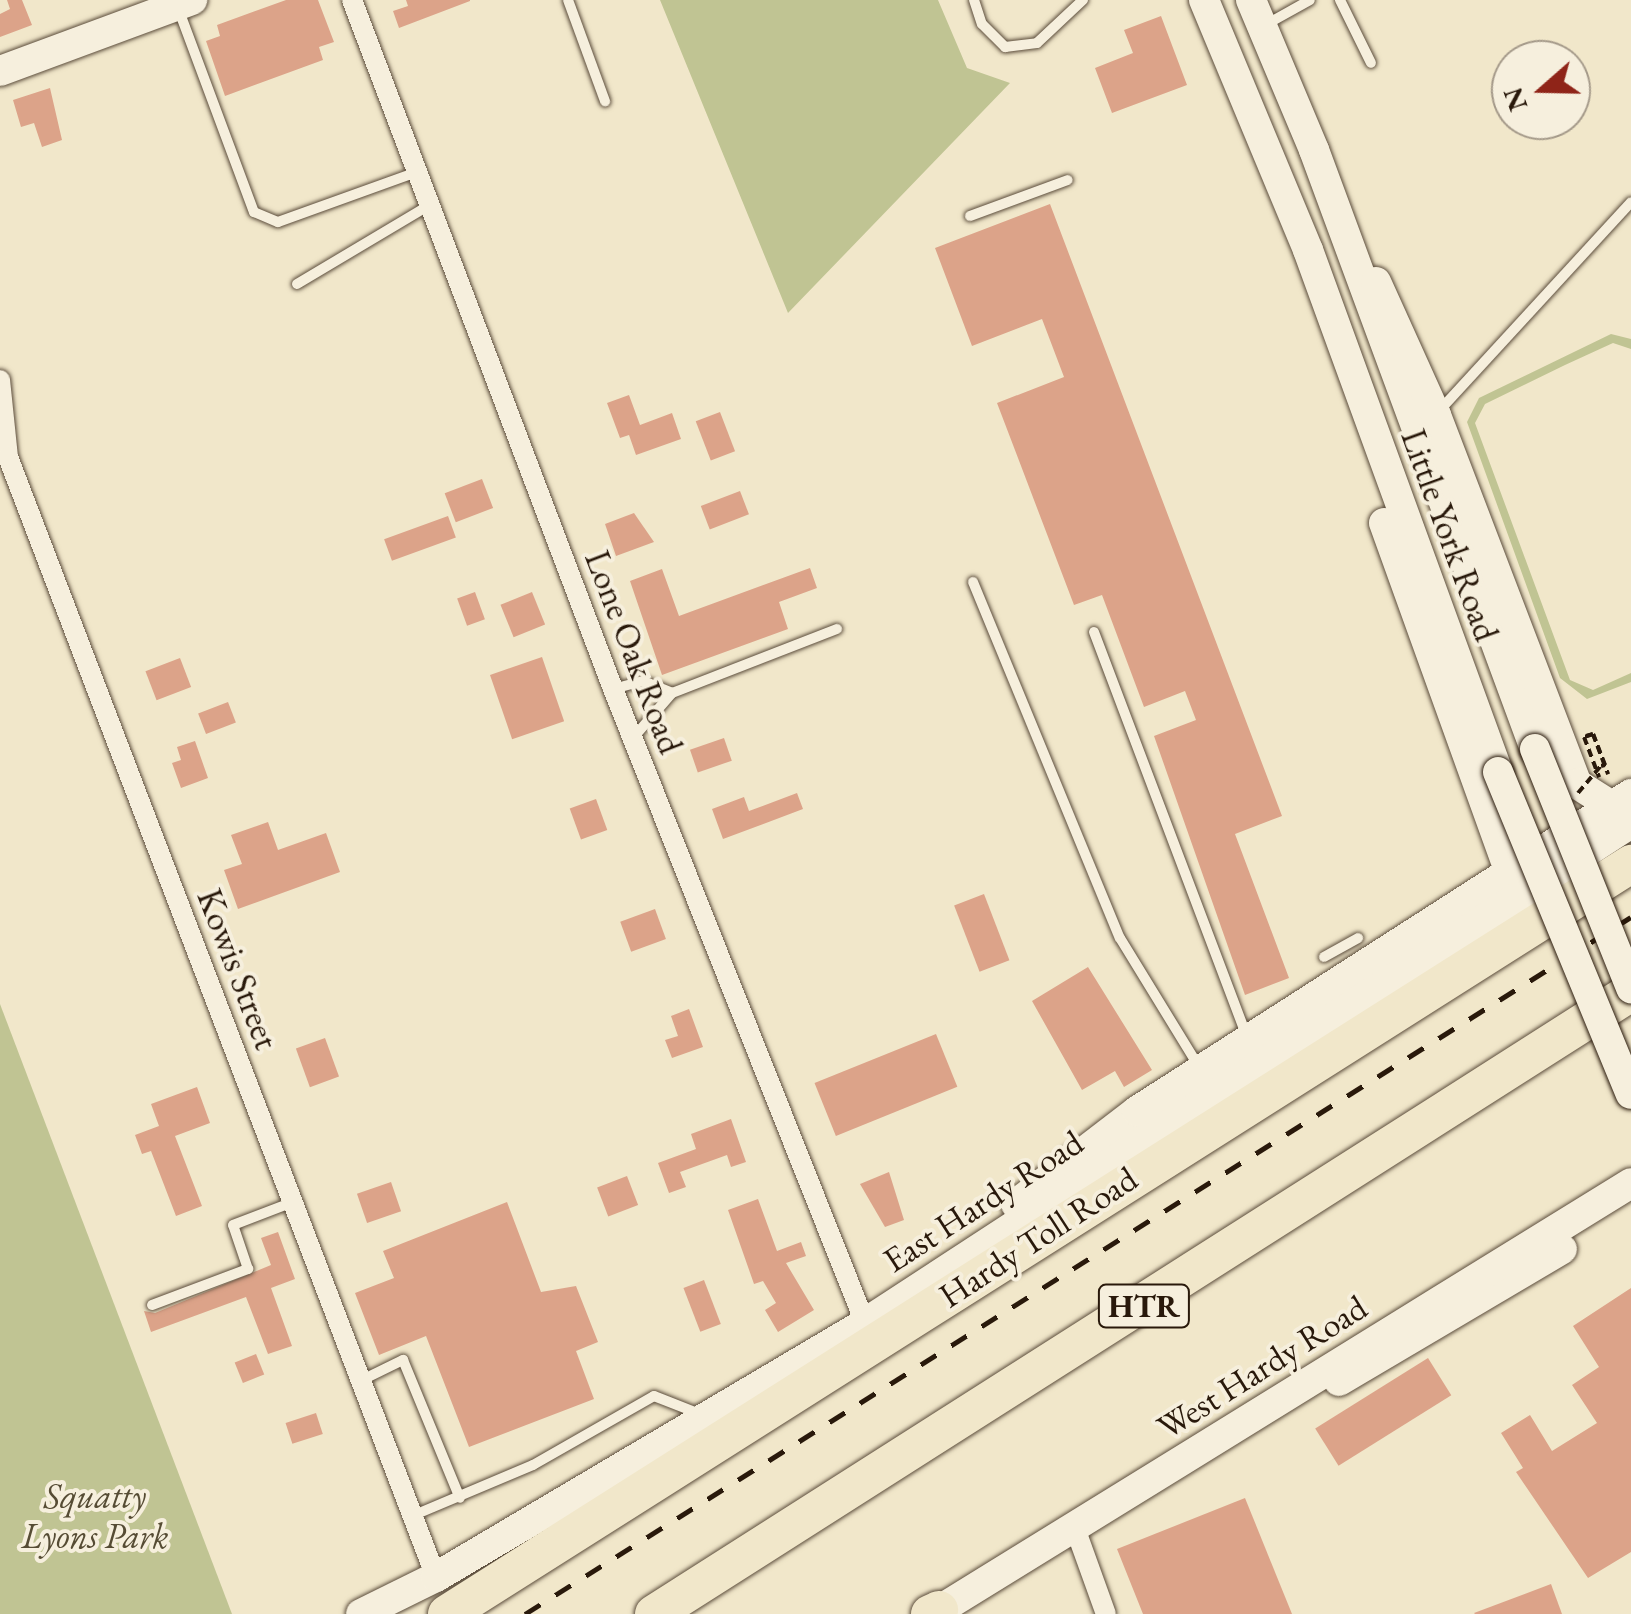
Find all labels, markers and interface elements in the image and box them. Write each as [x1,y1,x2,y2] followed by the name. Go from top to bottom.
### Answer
[1491,40,1591,140] north arrow
[1494,83,1535,116] text: N
[1392,423,1508,647] street label: Little York Road
[576,544,692,760] street label: Lone Oak Road
[188,883,288,1055] street label: Kowis Street
[875,1121,1091,1281] street label: East Hardy Road
[931,1157,1145,1317] street label: Hardy Toll Road
[1096,1279,1192,1333] road number: HTR
[1150,1286,1374,1448] street label: West Hardy Road
[22,1475,168,1557] park label: Squatty Lyons Park

